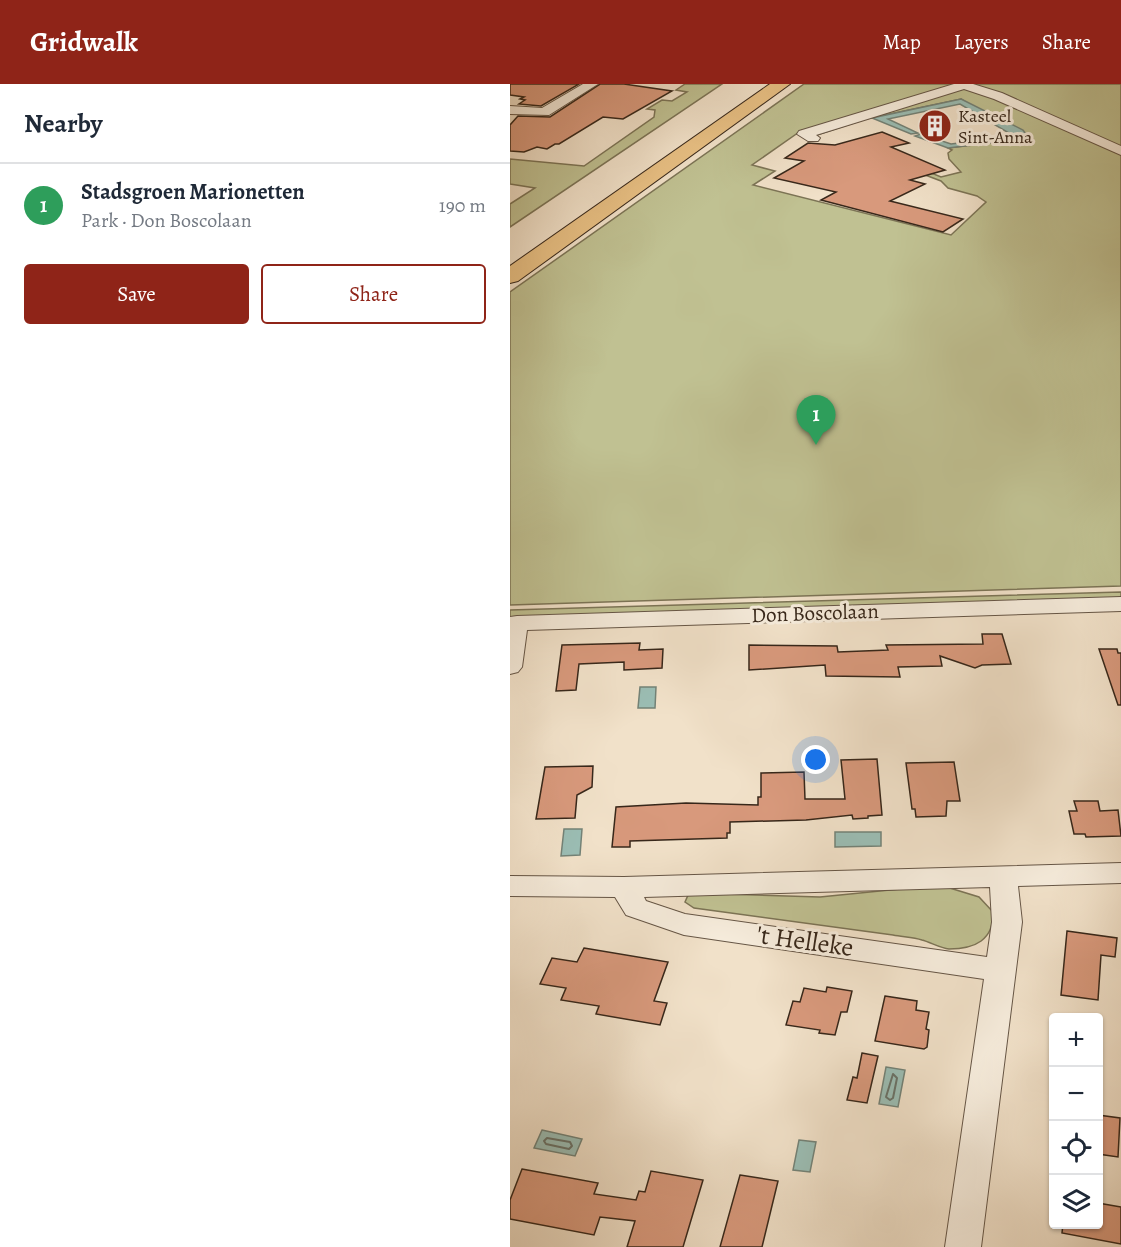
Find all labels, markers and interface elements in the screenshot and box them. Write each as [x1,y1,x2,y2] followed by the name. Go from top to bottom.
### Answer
[30,23,138,61] text: Gridwalk
[882,28,921,56] text: Map
[954,28,1009,56] text: Layers
[1042,28,1091,56] text: Share
[958,104,1033,149] place label: Kasteel Sint-Anna
[24,106,103,141] text: Nearby
[917,108,953,144] building icon: Kasteel Sint-Anna
[81,177,305,207] text: Stadsgroen Marionetten
[40,192,47,219] text: 1
[439,192,486,219] text: 190 m
[81,207,252,234] text: Park · Don Boscolaan
[24,264,249,324] button: Save
[261,264,486,324] button: Share
[796,396,836,445] pin: 1
[751,597,879,629] street label: Don Boscolaan
[801,745,830,774] your location
[754,917,856,965] street label: 't Helleke
[1049,1013,1103,1229] map controls
[1049,1013,1103,1067] button: +
[1049,1067,1103,1121] button: −
[1049,1121,1103,1175] button: locate
[1049,1175,1103,1229] button: layers

